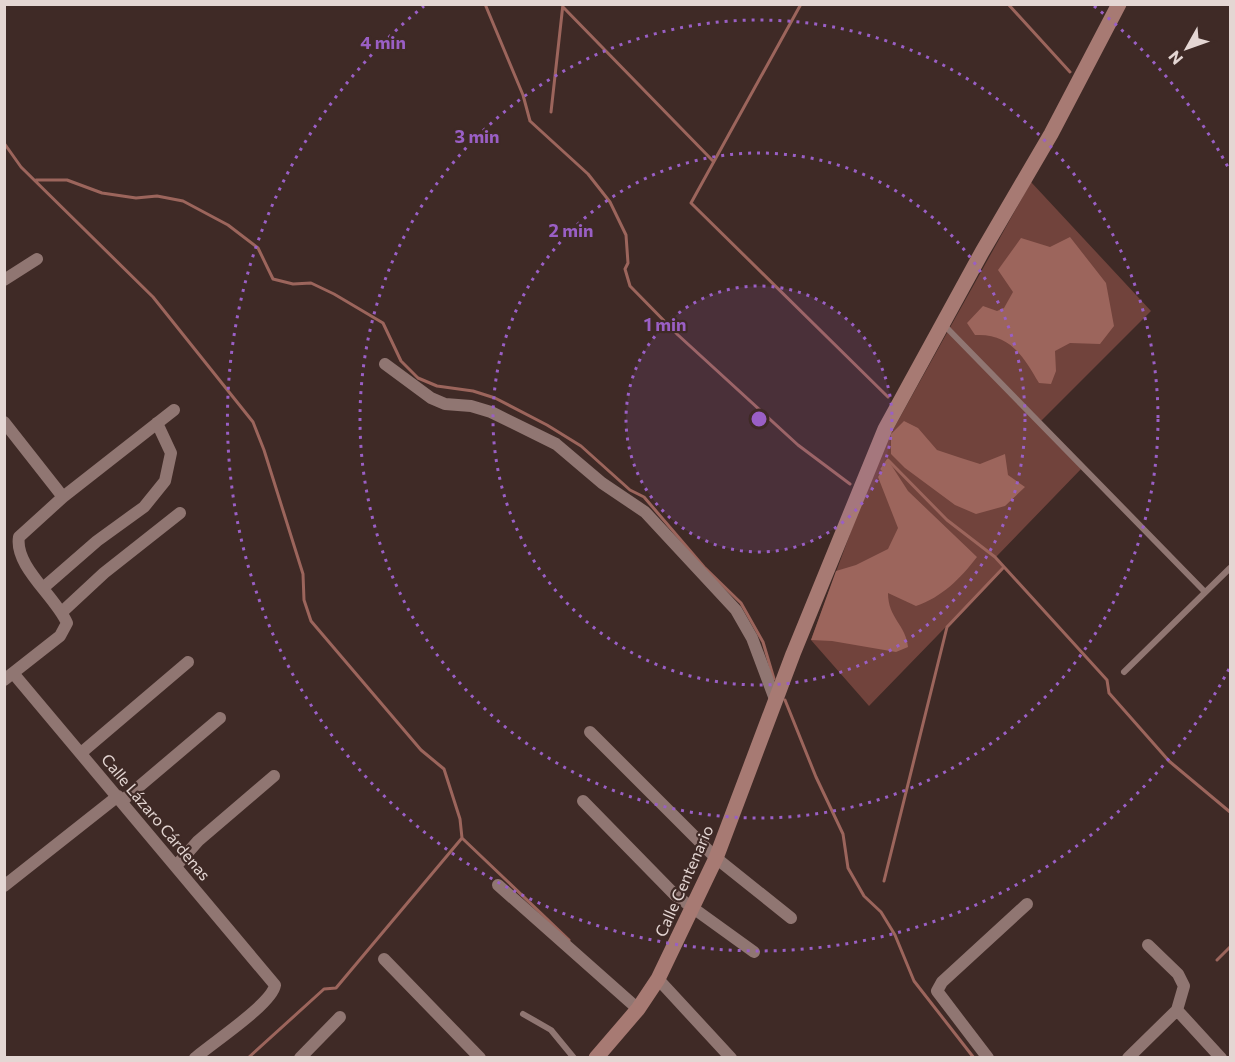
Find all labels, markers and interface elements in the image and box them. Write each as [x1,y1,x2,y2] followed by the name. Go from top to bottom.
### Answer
[1157,18,1217,78] north arrow
[360,31,406,53] text: 4 min
[1164,47,1186,69] text: N
[454,125,500,147] text: 3 min
[549,219,593,241] text: 2 min
[644,313,686,335] text: 1 min
[749,409,769,429] centre of rings
[98,750,215,884] street label: Calle Lázaro Cárdenas
[650,822,717,939] street label: Calle Centenario

